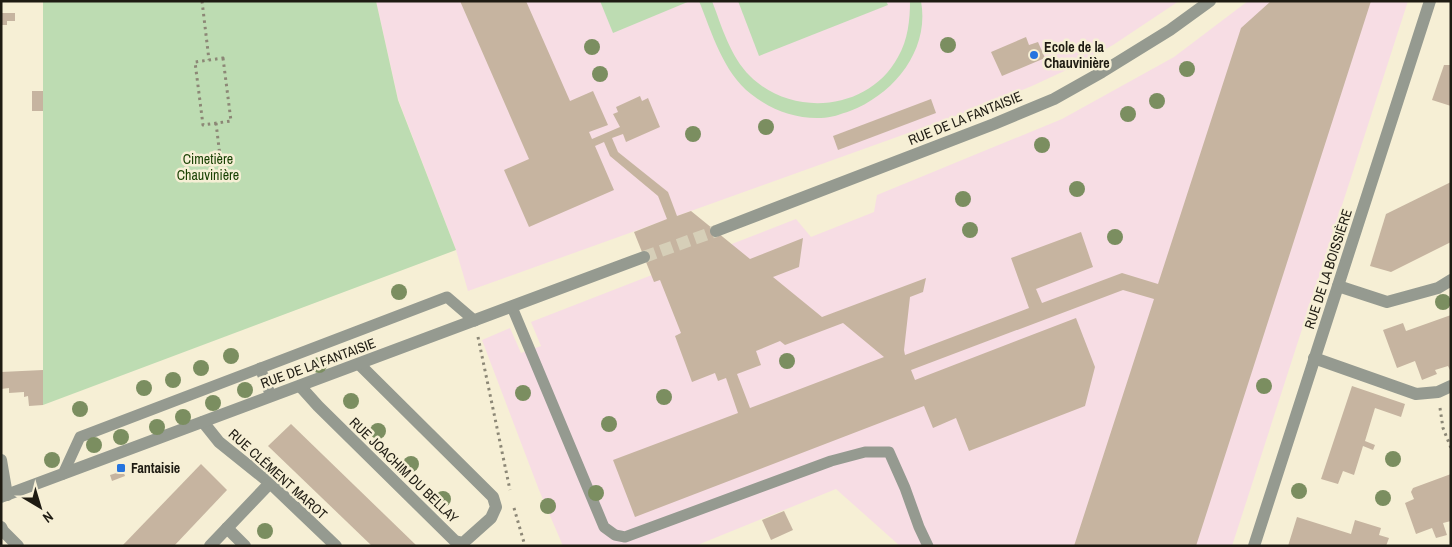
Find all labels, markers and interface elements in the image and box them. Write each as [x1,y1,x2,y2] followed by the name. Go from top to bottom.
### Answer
[1044,38,1110,72] place label: Ecole de la Chauvinière
[1028,49,1040,61] marker: Ecole de la Chauvinière
[906,87,1024,149] street label: RUE DE LA FANTAISIE
[177,150,239,184] park label: Cimetière Chauvinière
[1300,207,1356,331] street label: RUE DE LA BOISSIÈRE
[258,334,378,392] street label: RUE DE LA FANTAISIE
[346,413,463,527] street label: RUE JOACHIM DU BELLAY
[225,425,331,523] street label: RUE CLÉMENT MAROT
[131,459,180,477] place label: Fantaisie
[115,462,127,474] marker: Fantaisie
[15,482,65,532] north arrow
[39,508,57,527] text: N

